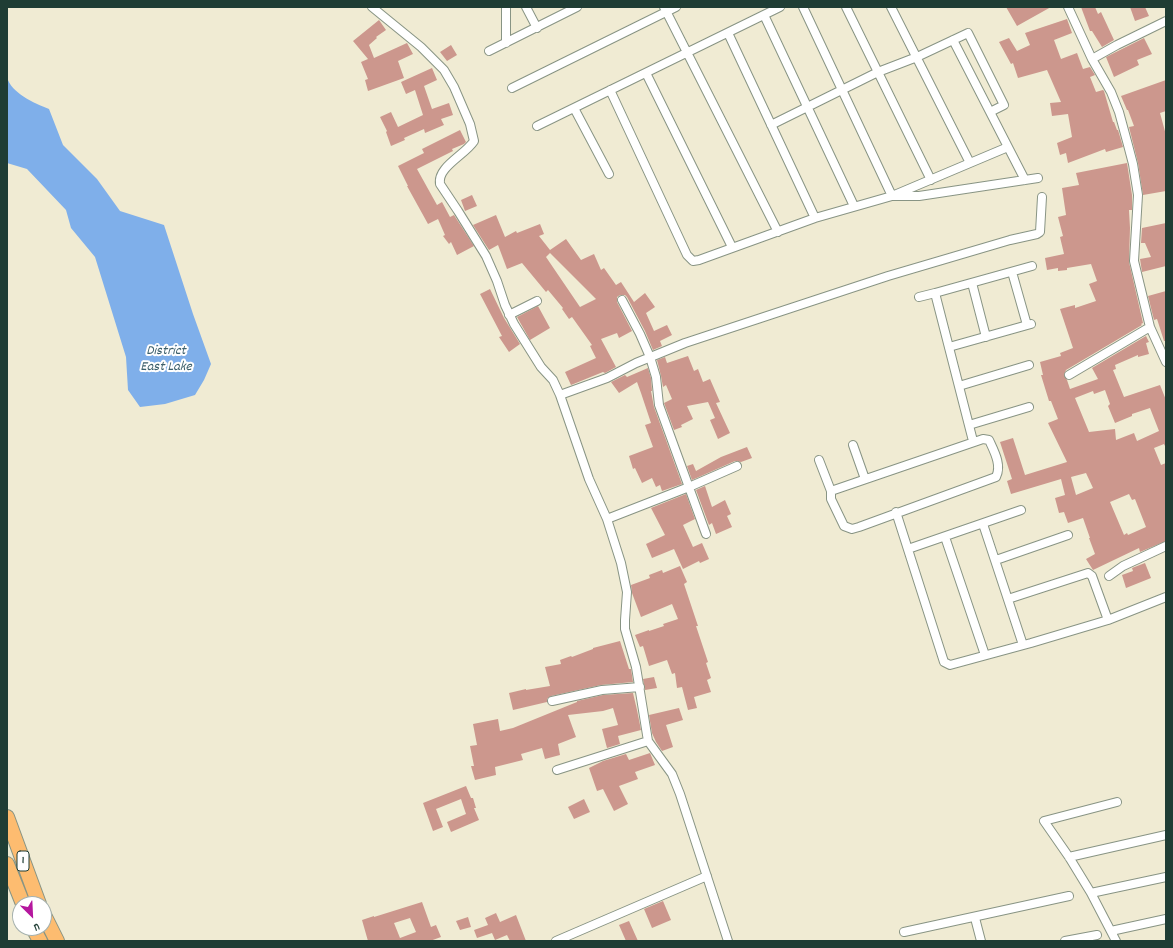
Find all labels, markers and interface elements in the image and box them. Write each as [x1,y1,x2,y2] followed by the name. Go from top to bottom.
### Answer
[140,344,192,376] water label: District East Lake
[17,851,29,871] road number: 1
[12,896,52,936] north arrow
[31,918,42,934] text: U

